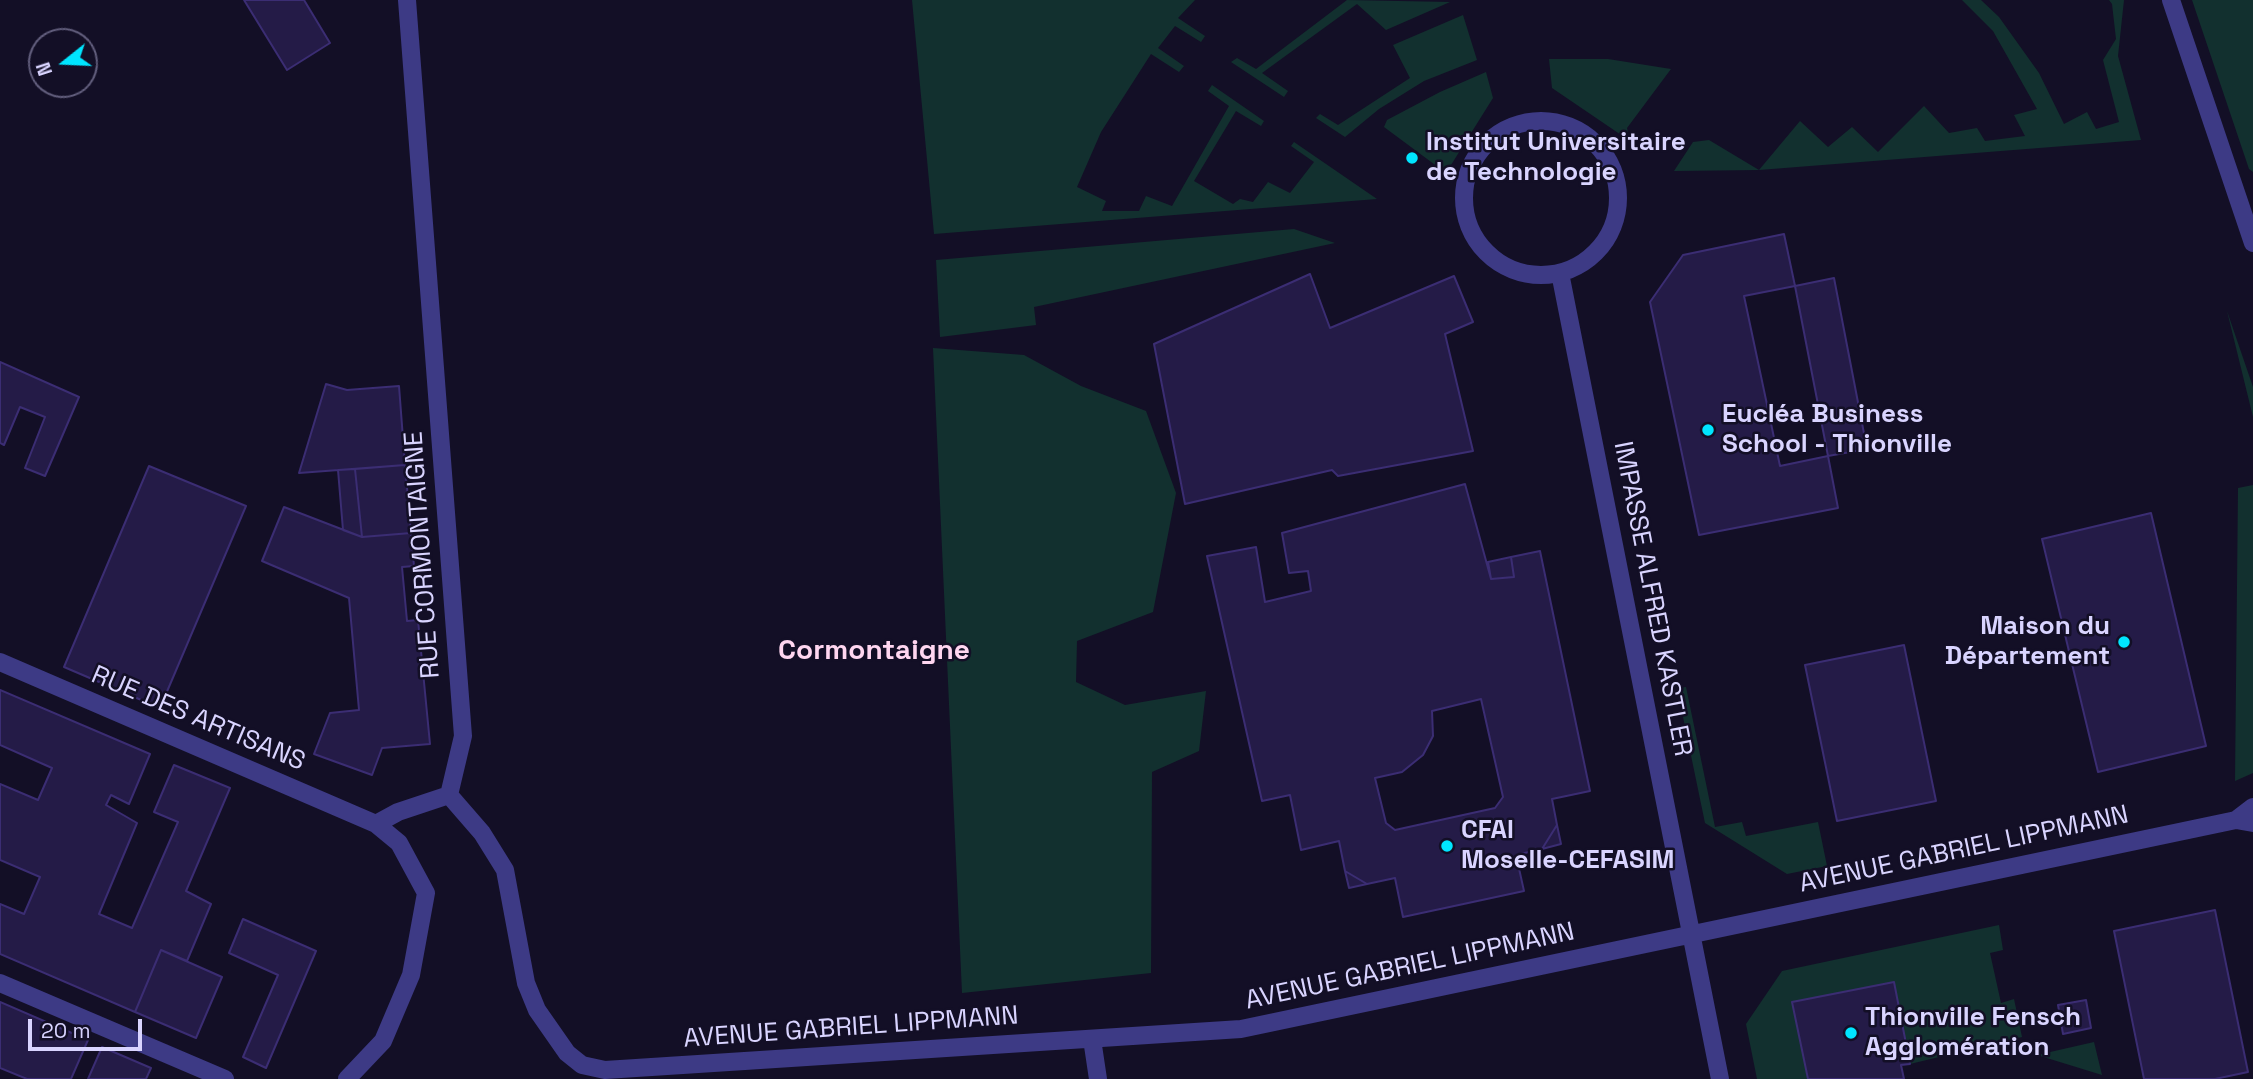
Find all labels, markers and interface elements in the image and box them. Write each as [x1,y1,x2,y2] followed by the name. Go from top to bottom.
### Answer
[28,28,98,98] north arrow
[31,59,58,79] text: N
[1426,127,1686,188] place label: Institut Universitaire de Technologie
[1404,150,1420,166] marker: Institut Universitaire de Technologie
[1722,399,1952,460] place label: Eucléa Business School - Thionville
[1700,422,1716,438] marker: Eucléa Business School - Thionville
[399,430,447,680] street label: RUE CORMONTAIGNE
[1606,439,1698,759] street label: IMPASSE ALFRED KASTLER
[1945,611,2110,672] place label: Maison du Département
[778,634,970,668] district label: Cormontaigne
[2116,634,2132,650] marker: Maison du Département
[86,660,310,778] street label: RUE DES ARTISANS
[1797,800,2131,900] street label: AVENUE GABRIEL LIPPMANN
[1461,815,1674,876] place label: CFAI Moselle-CEFASIM
[1439,838,1455,854] marker: CFAI Moselle-CEFASIM
[1243,917,1577,1017] street label: AVENUE GABRIEL LIPPMANN
[682,1001,1020,1055] street label: AVENUE GABRIEL LIPPMANN
[1865,1002,2081,1064] place label: Thionville Fensch Agglomération
[32,1006,145,1050] scale bar
[41,1017,91,1044] text: 20 m
[1843,1025,1859,1041] marker: Thionville Fensch Agglomération

